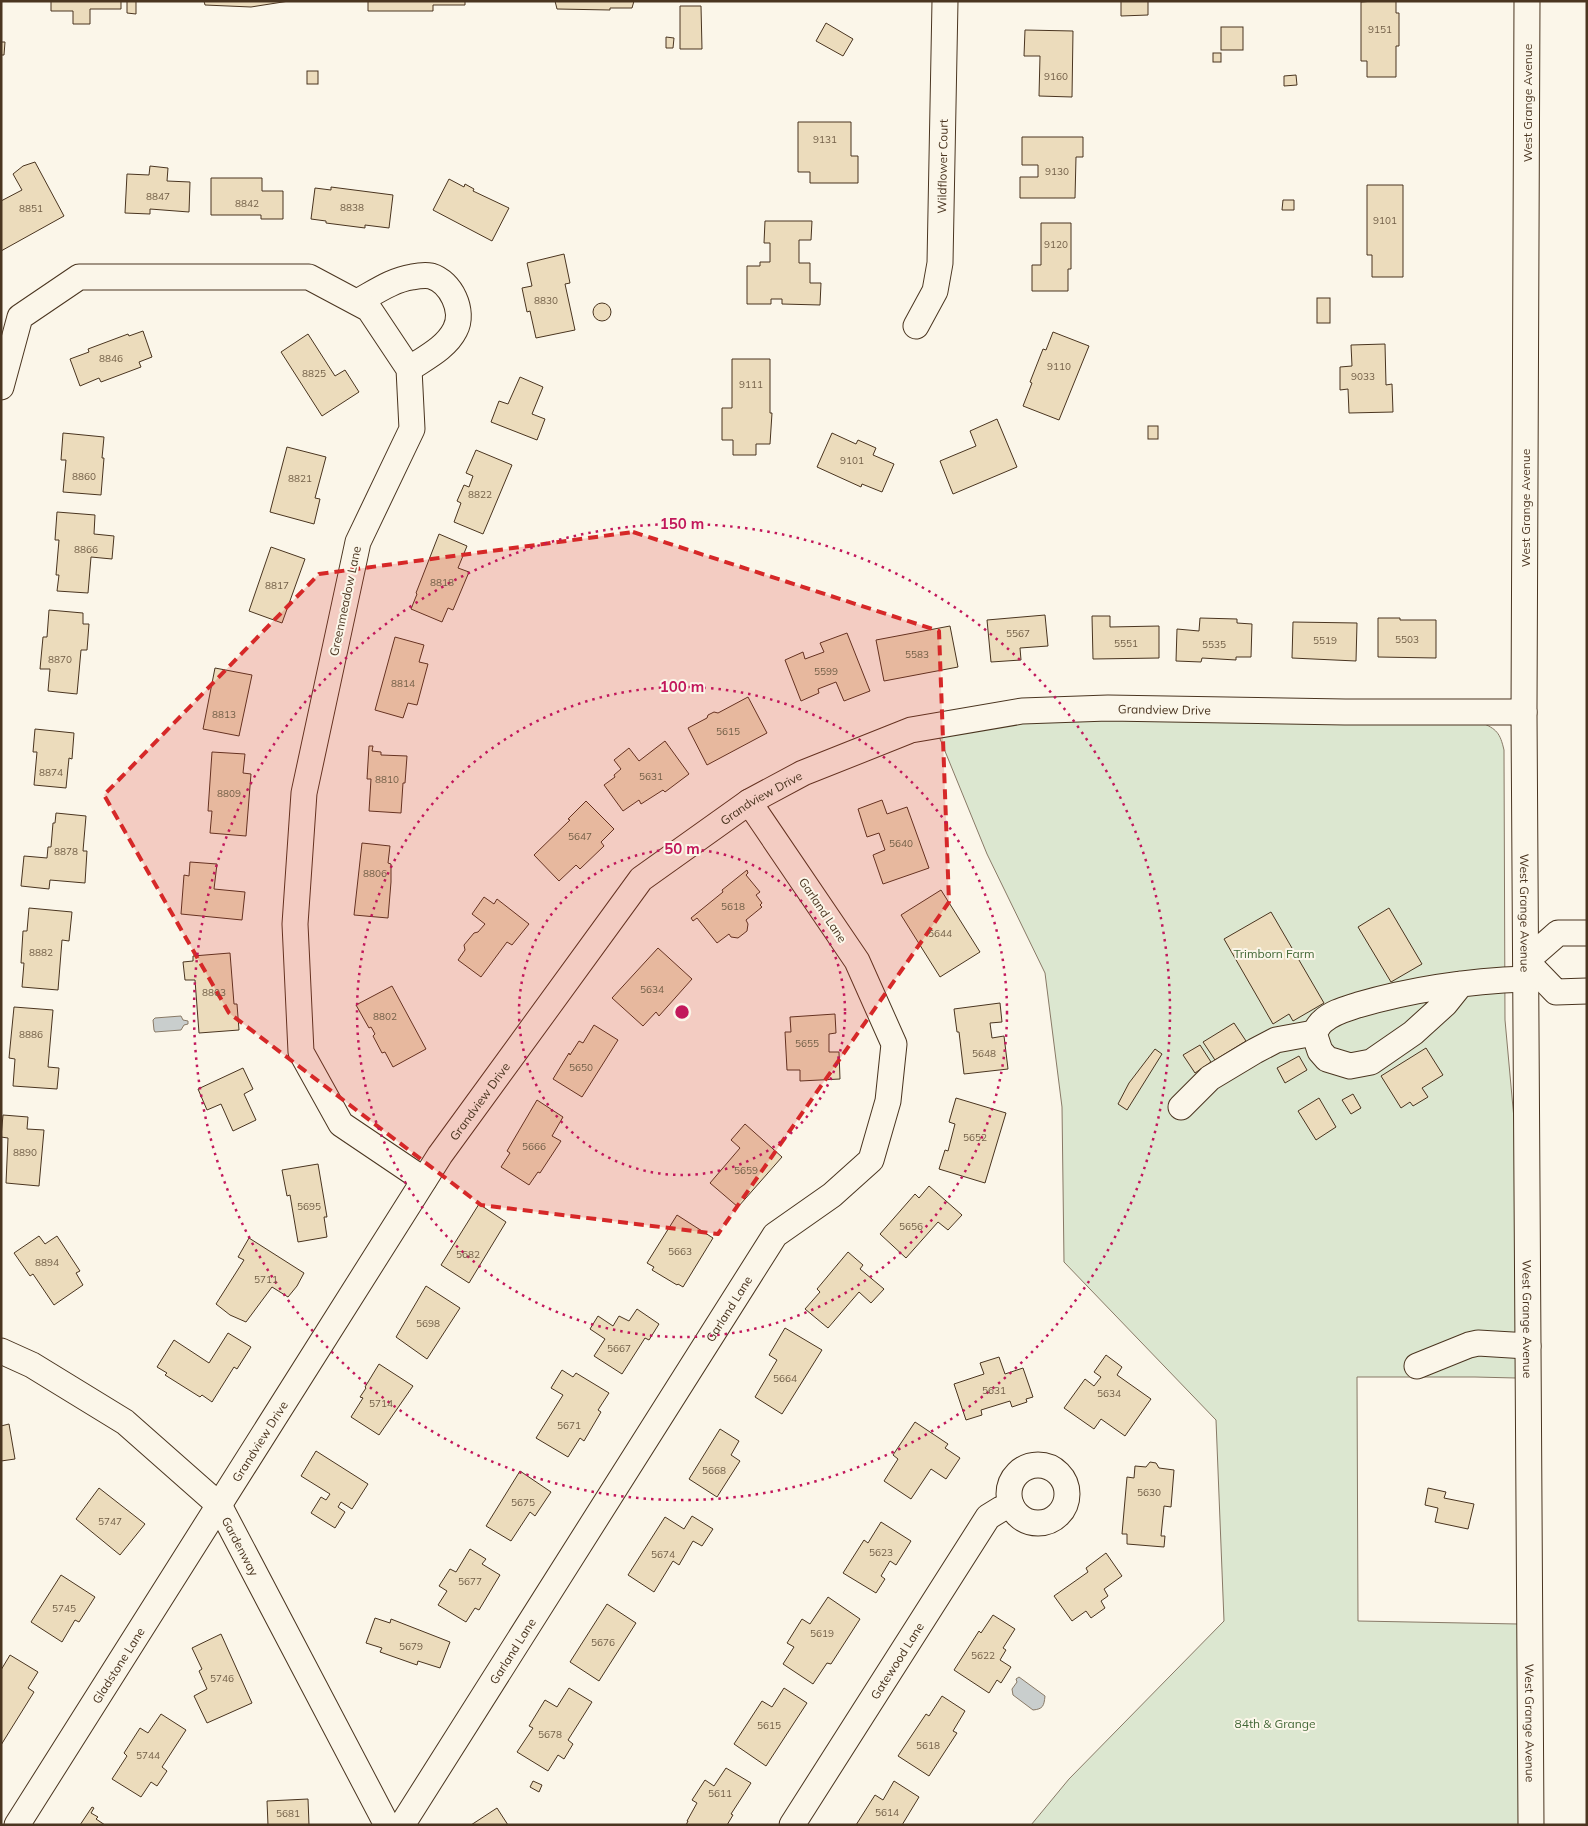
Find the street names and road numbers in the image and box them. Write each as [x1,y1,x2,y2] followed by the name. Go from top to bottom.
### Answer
[1520,44,1535,162] street label: West Grange Avenue
[933,119,950,214] street label: Wildflower Court
[1518,449,1533,567] street label: West Grange Avenue
[326,545,364,657] street label: Greenmeadow Lane
[1118,701,1211,717] street label: Grandview Drive
[717,767,805,828] street label: Grandview Drive
[1517,854,1533,972] street label: West Grange Avenue
[796,875,850,945] street label: Garland Lane
[446,1059,513,1143] street label: Grandview Drive
[1520,1260,1536,1378] street label: West Grange Avenue
[702,1273,755,1344] street label: Garland Lane
[228,1398,290,1484] street label: Grandview Drive
[219,1514,263,1579] street label: Gardenway
[486,1615,538,1687] street label: Garland Lane
[867,1619,927,1702] street label: Gatewood Lane
[88,1624,147,1706] street label: Gladstone Lane
[1522,1664,1538,1782] street label: West Grange Avenue

